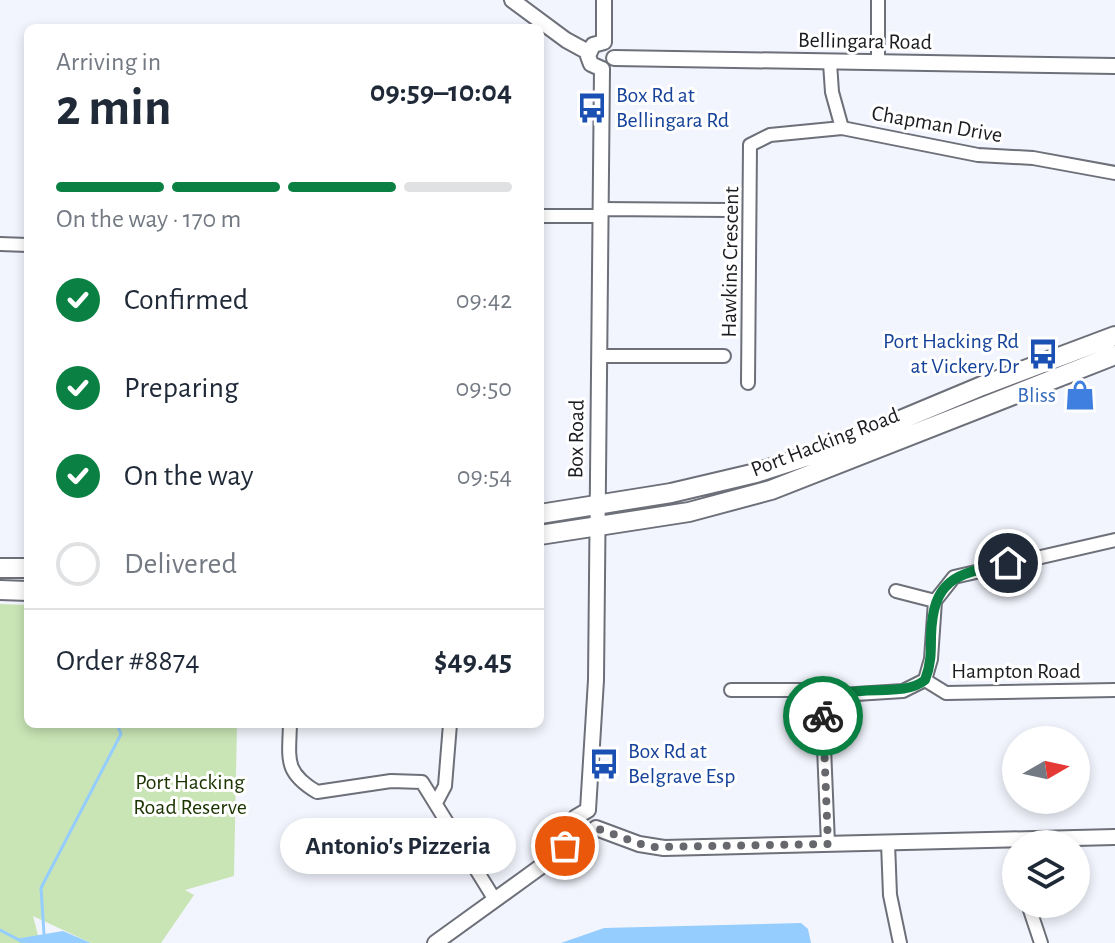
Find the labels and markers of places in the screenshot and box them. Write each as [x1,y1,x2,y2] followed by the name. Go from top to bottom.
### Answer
[616,84,729,131] place label: Box Rd at Bellingara Rd
[575,91,609,125] bus stop icon: Box Rd at Bellingara Rd
[883,330,1019,377] place label: Port Hacking Rd at Vickery Dr
[1026,337,1060,371] bus stop icon: Port Hacking Rd at Vickery Dr
[1063,378,1097,412] shop icon: Bliss
[1017,384,1056,406] place label: Bliss
[974,529,1042,597] pin
[628,740,735,787] place label: Box Rd at Belgrave Esp
[587,747,621,781] bus stop icon: Box Rd at Belgrave Esp
[531,812,599,880] pin
[281,818,517,874] callout: Antonio's Pizzeria

